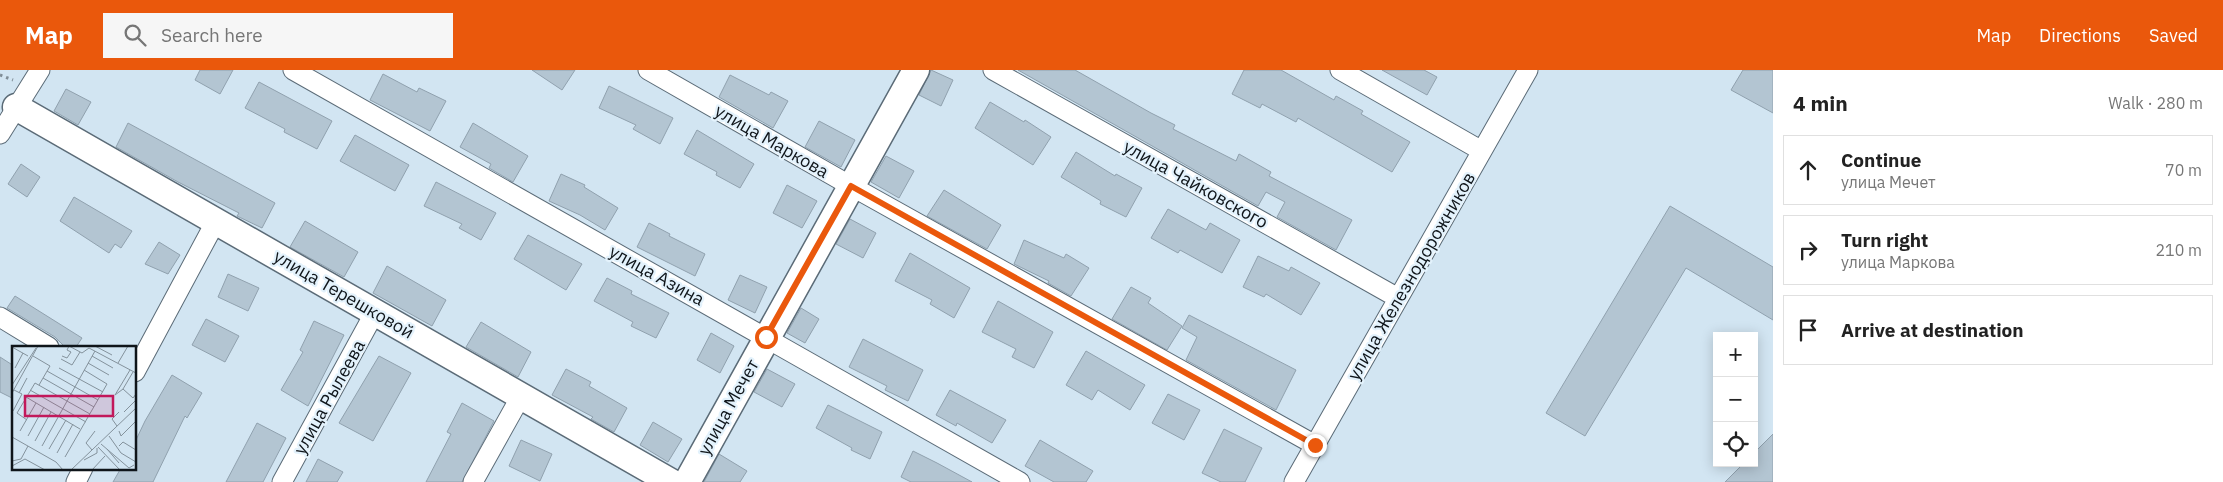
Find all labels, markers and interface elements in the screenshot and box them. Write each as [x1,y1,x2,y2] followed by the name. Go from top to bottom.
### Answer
[103,13,453,58] search box
[25,19,73,51] text: Map
[121,21,149,49] icon: search
[161,23,263,47] text: Search here
[1976,24,2011,47] text: Map
[2039,24,2121,47] text: Directions
[2149,24,2198,47] text: Saved
[1793,89,1848,117] text: 4 min
[2108,93,2203,113] text: Walk · 280 m
[711,99,834,183] street label: улица Маркова
[1120,135,1272,233] street label: улица Чайковского
[1841,148,1921,172] text: Continue
[1794,156,1822,184] icon: ahead
[2165,160,2202,180] text: 70 m
[1342,168,1480,384] street label: улица Железнодорожников
[1841,172,1936,192] text: улица Мечет
[1841,228,1928,252] text: Turn right
[1794,236,1822,264] icon: right
[605,239,709,311] street label: улица Азина
[2155,240,2202,260] text: 210 m
[270,244,418,344] street label: улица Терешковой
[1841,252,1955,272] text: улица Маркова
[1794,316,1822,344] icon: arrive
[1841,318,2024,342] text: Arrive at destination
[755,326,778,349] route start
[1713,332,1758,467] map controls
[1713,332,1758,377] button: +
[288,335,370,458] street label: улица Рылеева
[12,346,136,470] inset map
[692,354,764,459] street label: улица Мечет
[1713,377,1758,422] button: −
[1713,422,1758,467] button: locate
[1304,434,1327,457] route end

